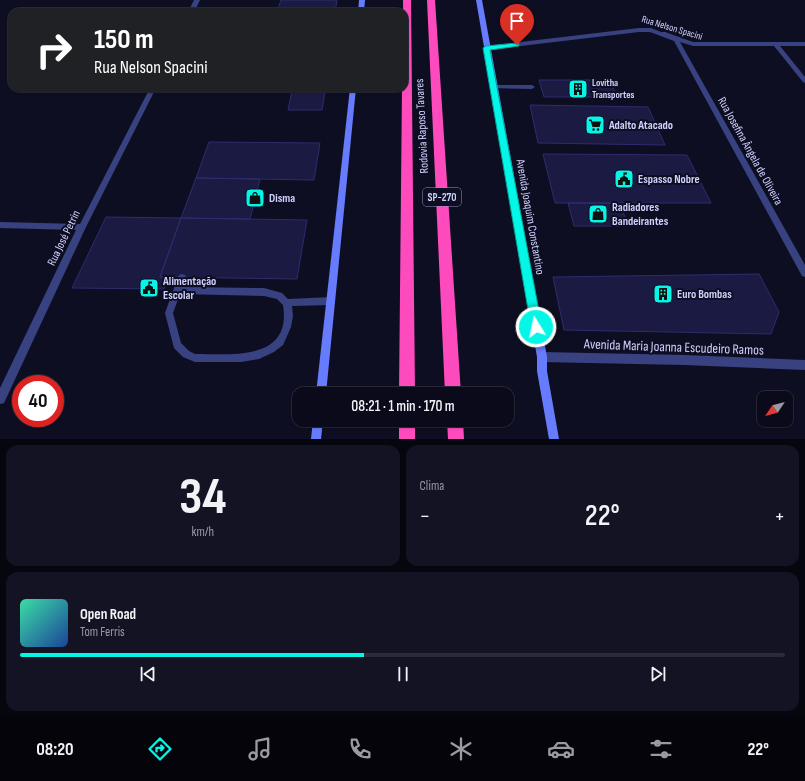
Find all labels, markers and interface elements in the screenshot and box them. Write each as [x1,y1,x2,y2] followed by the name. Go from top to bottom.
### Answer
[500,4,534,45] pin
[506,10,528,32] icon: arrive
[640,13,704,43] street label: Rua Nelson Spacini
[94,23,154,56] text: 150 m
[28,24,80,76] icon: right
[94,57,208,78] text: Rua Nelson Spacini
[592,77,635,101] place label: Lovitha Transportes
[412,78,432,174] street label: Rodovia Raposo Tavares
[567,78,589,100] building icon: Lovitha Transportes
[714,94,786,208] street label: Rua Josefina Ângela de Oliveira
[584,114,606,136] supermarket icon: Adalto Atacado
[608,118,673,133] place label: Adalto Atacado
[512,157,548,276] street label: Avenida Joaquim Constantino
[613,168,635,190] public building icon: Espasso Nobre
[638,172,700,187] place label: Espasso Nobre
[244,187,266,209] shop icon: Disma
[423,188,461,206] road number: SP-270
[269,191,295,206] place label: Disma
[612,200,669,229] place label: Radiadores Bandeirantes
[587,203,609,225] shop icon: Radiadores Bandeirantes
[44,208,84,268] street label: Rua José Petrin
[162,274,216,303] place label: Alimentação Escolar
[138,277,160,299] public building icon: Alimentação Escolar
[652,283,674,305] building icon: Euro Bombas
[677,287,732,302] place label: Euro Bombas
[515,306,557,348] position arrow
[583,335,764,359] street label: Avenida Maria Joanna Escudeiro Ramos
[12,375,64,427] speed limit sign: 40
[757,391,793,427] north arrow
[757,391,793,427] map controls
[351,397,455,416] text: 08:21 · 1 min · 170 m
[179,466,227,529] text: 34
[420,478,444,494] text: Clima
[585,498,620,534] text: 22°
[420,503,430,530] text: −
[774,503,785,530] text: +
[192,524,214,540] text: km/h
[80,605,136,624] text: Open Road
[80,624,125,640] text: Tom Ferris
[137,663,159,685] icon: previous
[392,663,414,685] icon: pause
[647,663,669,685] icon: next
[146,735,174,763] icon: directions
[246,735,274,763] icon: music
[346,735,374,763] icon: phone
[447,735,475,763] icon: climate
[547,735,575,763] icon: car
[647,735,675,763] icon: filters
[36,739,74,760] text: 08:20
[747,739,769,760] text: 22°

